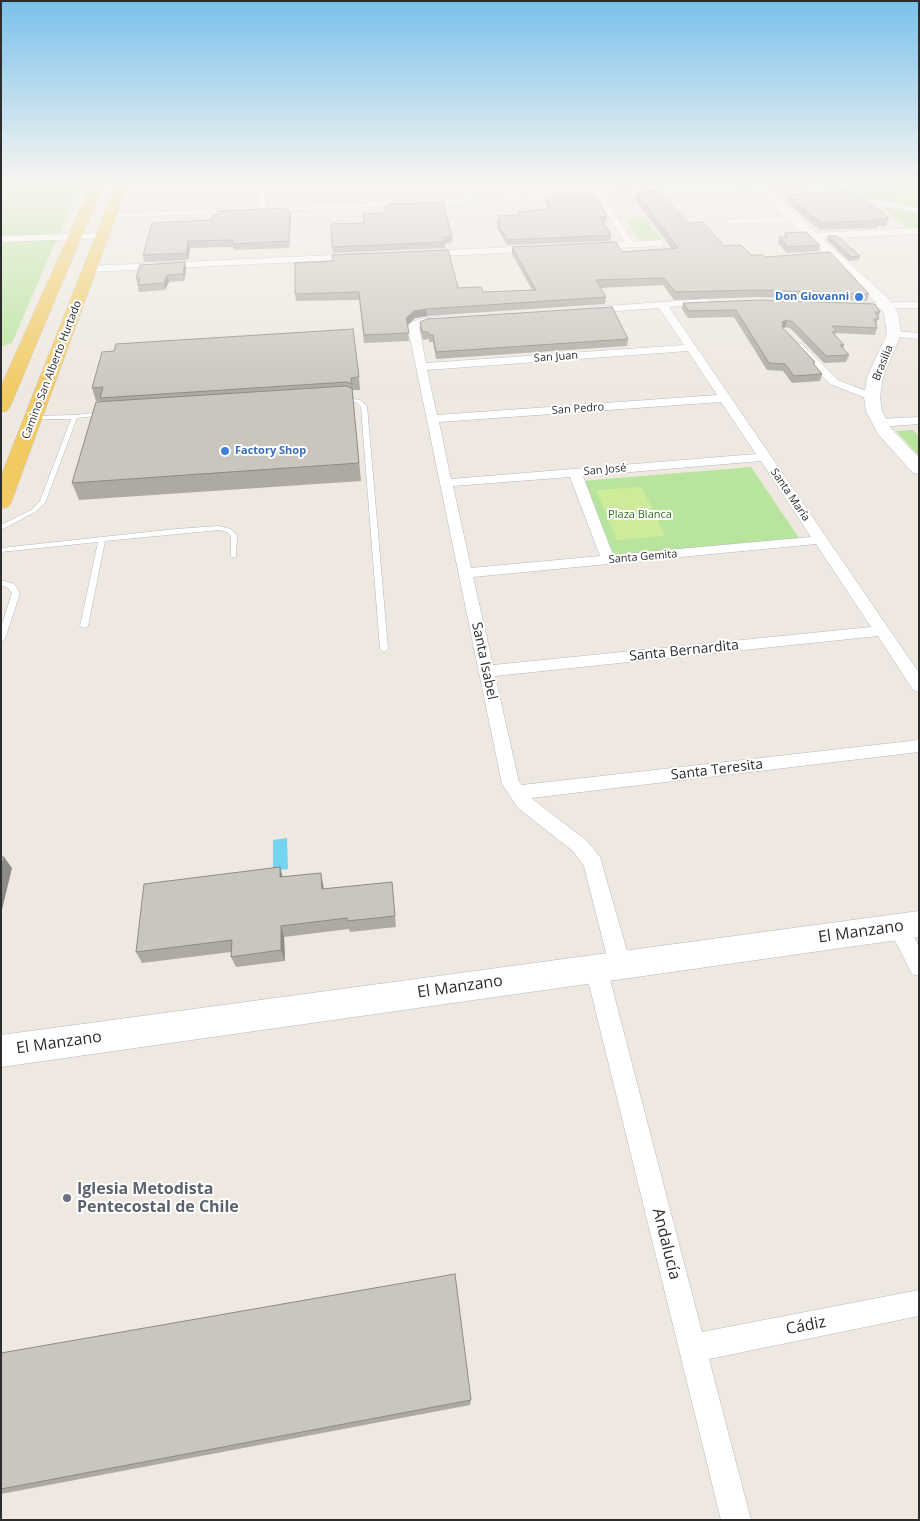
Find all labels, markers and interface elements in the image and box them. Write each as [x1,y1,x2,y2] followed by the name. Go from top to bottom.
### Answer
[775,290,849,304] place label: Don Giovanni
[853,291,865,303] marker: Don Giovanni
[19,299,85,441] street label: Camino San Alberto Hurtado
[870,343,896,383] street label: Brasilia
[533,349,579,365] street label: San Juan
[551,401,605,417] street label: San Pedro
[235,444,306,458] place label: Factory Shop
[219,445,231,457] marker: Factory Shop
[583,462,627,478] street label: San José
[767,466,813,524] street label: Santa María
[608,508,672,522] park label: Plaza Blanca
[608,547,678,567] street label: Santa Gemita
[468,621,500,701] street label: Santa Isabel
[628,637,740,665] street label: Santa Bernardita
[670,756,764,784] street label: Santa Teresita
[817,917,905,947] street label: El Manzano
[416,972,504,1002] street label: El Manzano
[15,1028,103,1058] street label: El Manzano
[77,1179,239,1217] place label: Iglesia Metodista Pentecostal de Chile
[61,1192,73,1204] marker: Iglesia Metodista Pentecostal de Chile
[648,1206,684,1282] street label: Andalucía
[784,1313,828,1339] street label: Cádiz

